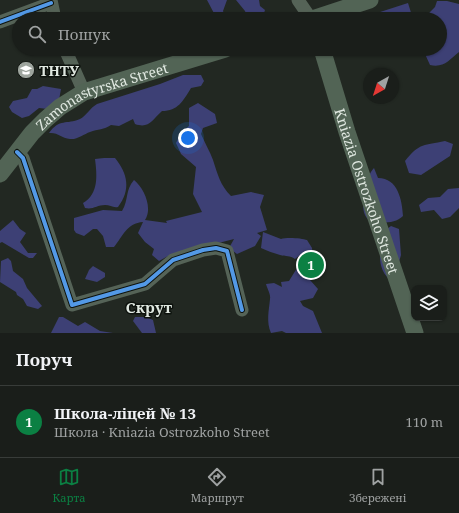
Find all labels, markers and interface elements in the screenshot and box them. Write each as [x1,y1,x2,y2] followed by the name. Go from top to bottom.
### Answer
[12,12,447,56] search box
[26,23,48,45] icon: search
[58,24,110,44] text: Пошук
[31,57,170,134] street label: Zamonastyrska Street
[16,60,36,80] school or university icon: ТНТУ
[39,61,79,80] place label: ТНТУ
[363,68,399,104] north arrow
[331,106,404,276] street label: Kniazia Ostrozkoho Street
[178,128,198,148] your location
[298,250,324,280] pin: 1
[411,285,447,321] map controls
[411,285,447,321] button: layers
[126,297,173,317] district label: Скрут
[16,348,72,371] text: Поруч
[54,403,196,423] text: Школа-ліцей № 13
[25,413,33,431] text: 1
[406,413,443,431] text: 110 m
[54,423,270,441] text: Школа · Kniazia Ostrozkoho Street
[53,466,86,505] tab: Карта
[191,466,244,505] tab: Маршрут
[349,466,406,505] tab: Збережені

